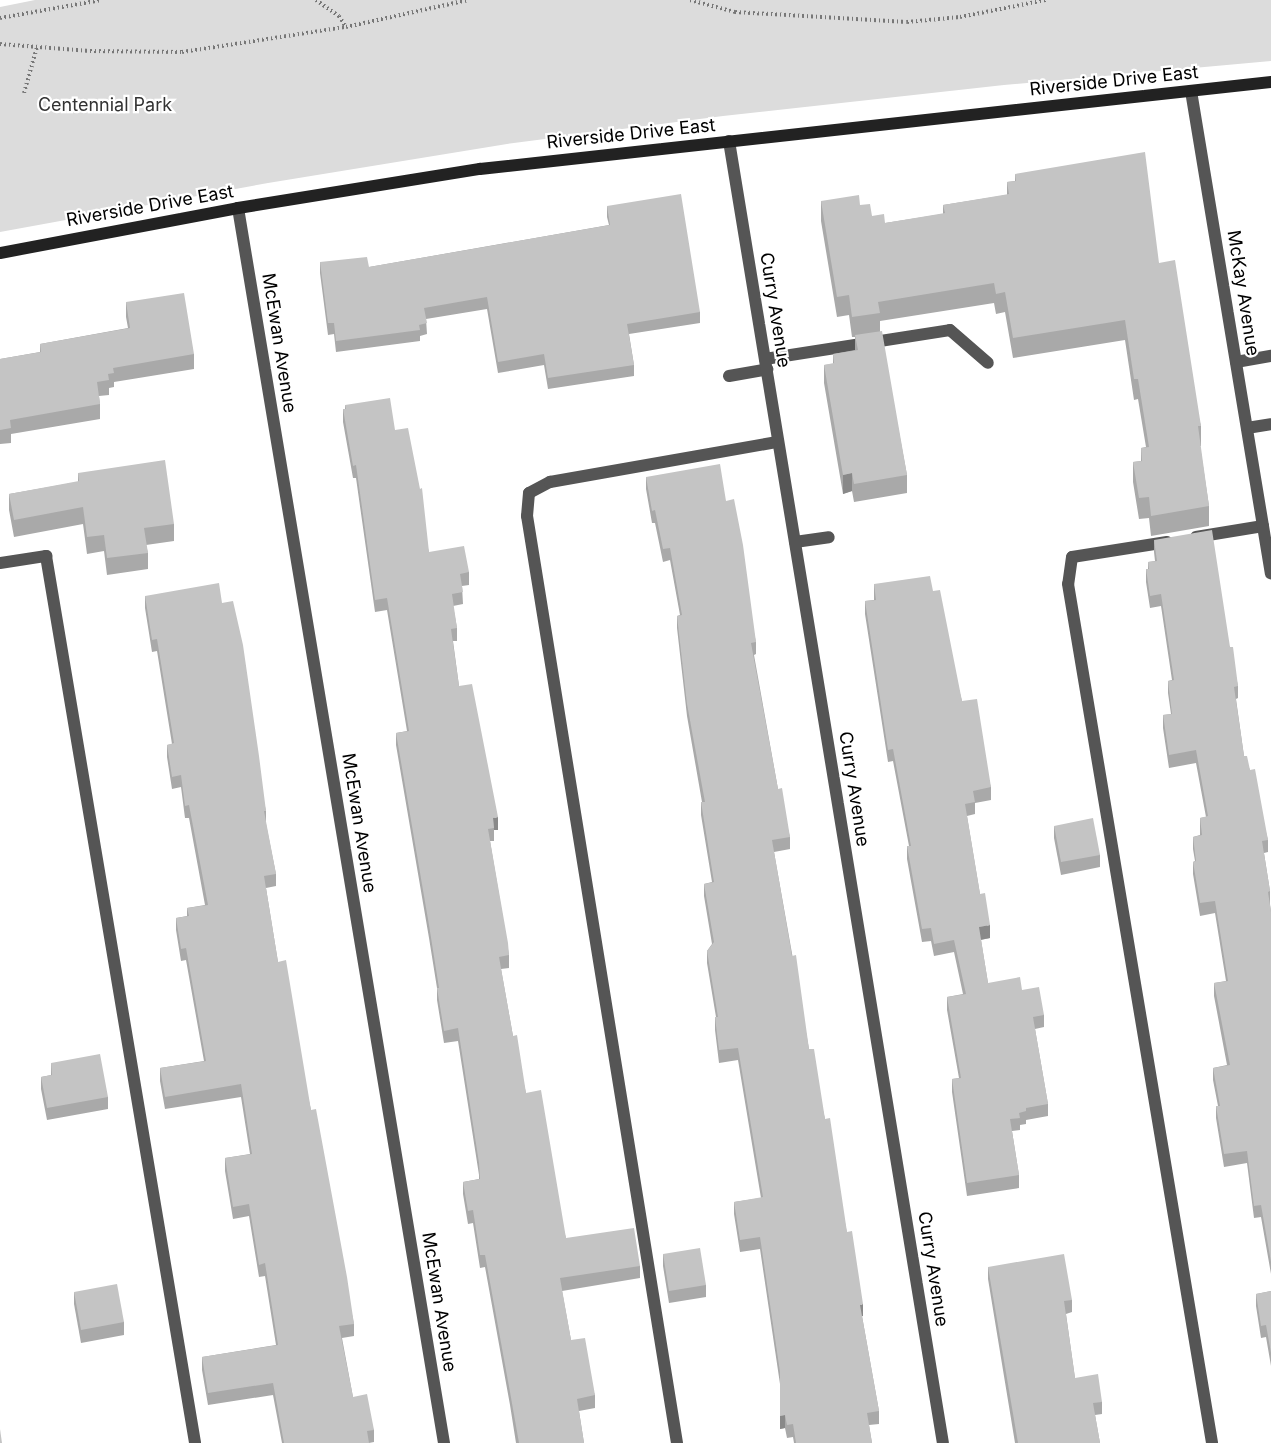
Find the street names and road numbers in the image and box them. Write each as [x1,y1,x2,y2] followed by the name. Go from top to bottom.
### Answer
[1029,61,1199,101] street label: Riverside Drive East
[546,114,716,154] street label: Riverside Drive East
[65,181,235,231] street label: Riverside Drive East
[1222,229,1264,357] street label: McKay Avenue
[755,251,795,369] street label: Curry Avenue
[257,272,301,414] street label: McEwan Avenue
[834,730,874,848] street label: Curry Avenue
[337,752,381,894] street label: McEwan Avenue
[913,1210,953,1328] street label: Curry Avenue
[417,1231,461,1373] street label: McEwan Avenue

